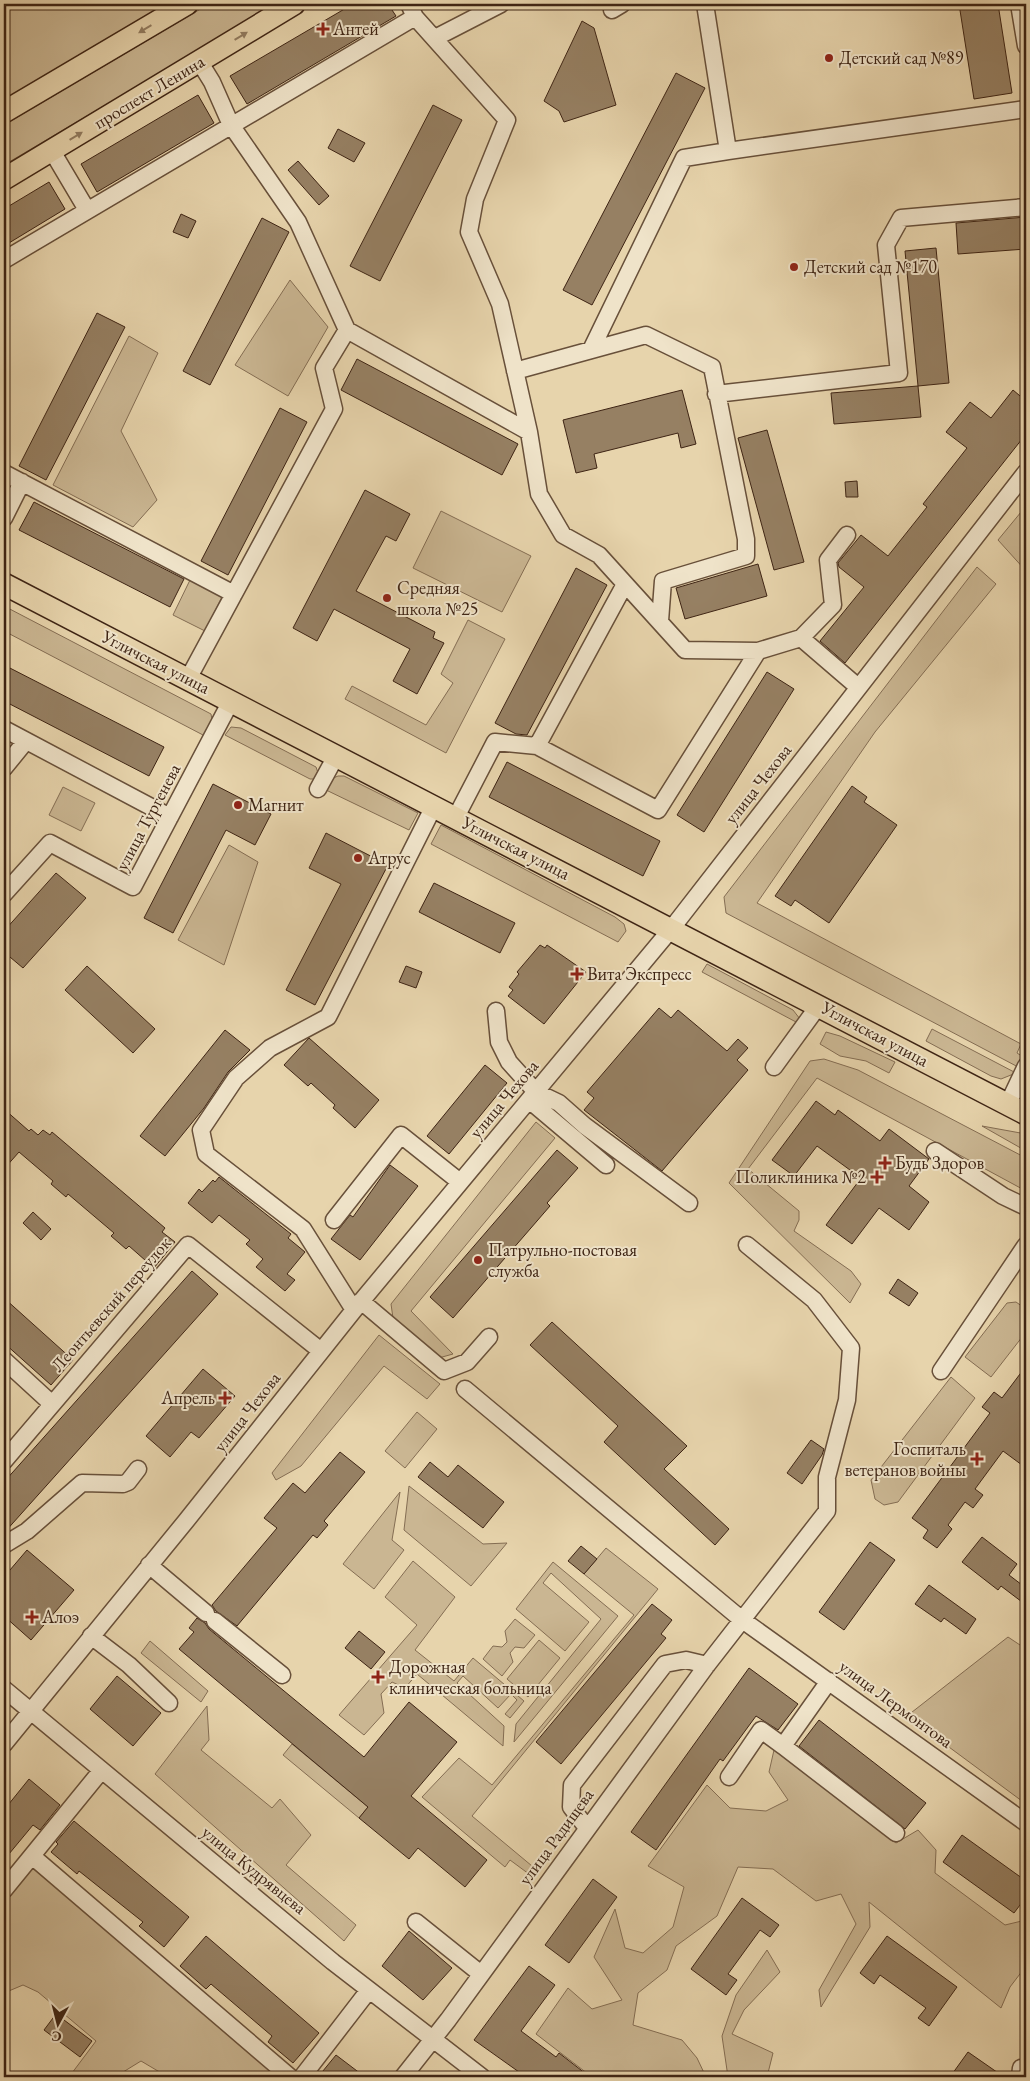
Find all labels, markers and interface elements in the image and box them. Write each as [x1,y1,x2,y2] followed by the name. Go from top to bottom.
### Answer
[332,17,379,40] place label: Антей
[317,23,329,35] marker: Антей
[139,24,152,33] one-way arrow
[234,31,247,41] one-way arrow
[839,46,964,69] place label: Детский сад №89
[89,49,209,134] street label: проспект Ленина
[823,52,835,64] marker: Детский сад №89
[69,132,82,141] one-way arrow
[804,255,937,278] place label: Детский сад №170
[788,261,800,273] marker: Детский сад №170
[397,576,479,620] place label: Средняя школа №25
[381,592,393,604] marker: Средняя школа №25
[97,624,215,699] street label: Угличская улица
[719,738,797,828] street label: улица Чехова
[110,759,186,874] street label: улица Тургенева
[248,793,304,816] place label: Магнит
[232,799,244,811] marker: Магнит
[457,810,575,885] street label: Угличская улица
[367,846,411,869] place label: Атрус
[352,852,364,864] marker: Атрус
[587,962,692,985] place label: Вита Экспресс
[571,968,583,980] marker: Вита Экспресс
[817,995,934,1072] street label: Угличская улица
[464,1054,544,1143] street label: улица Чехова
[895,1151,985,1174] place label: Будь Здоров
[879,1157,891,1169] marker: Будь Здоров
[735,1165,866,1188] place label: Поликлиника №2
[870,1170,884,1184] marker: Поликлиника №2
[46,1231,176,1376] street label: Леонтьевский переулок
[488,1238,637,1282] place label: Патрульно-постовая служба
[472,1254,484,1266] marker: Патрульно-постовая служба
[208,1366,286,1456] street label: улица Чехова
[160,1386,215,1409] place label: Апрель
[219,1392,231,1404] marker: Апрель
[845,1437,966,1481] place label: Госпиталь ветеранов войны
[970,1452,984,1466] marker: Госпиталь ветеранов войны
[41,1605,79,1628] place label: Алоэ
[26,1611,38,1623] marker: Алоэ
[389,1655,553,1699] place label: Дорожная клиническая больница
[835,1655,958,1753] street label: улица Лермонтова
[371,1670,385,1684] marker: Дорожная клиническая больница
[513,1783,599,1890] street label: улица Радищева
[197,1820,312,1919] street label: улица Кудрявцева
[32,1998,82,2048] north arrow
[50,2027,62,2046] text: С

